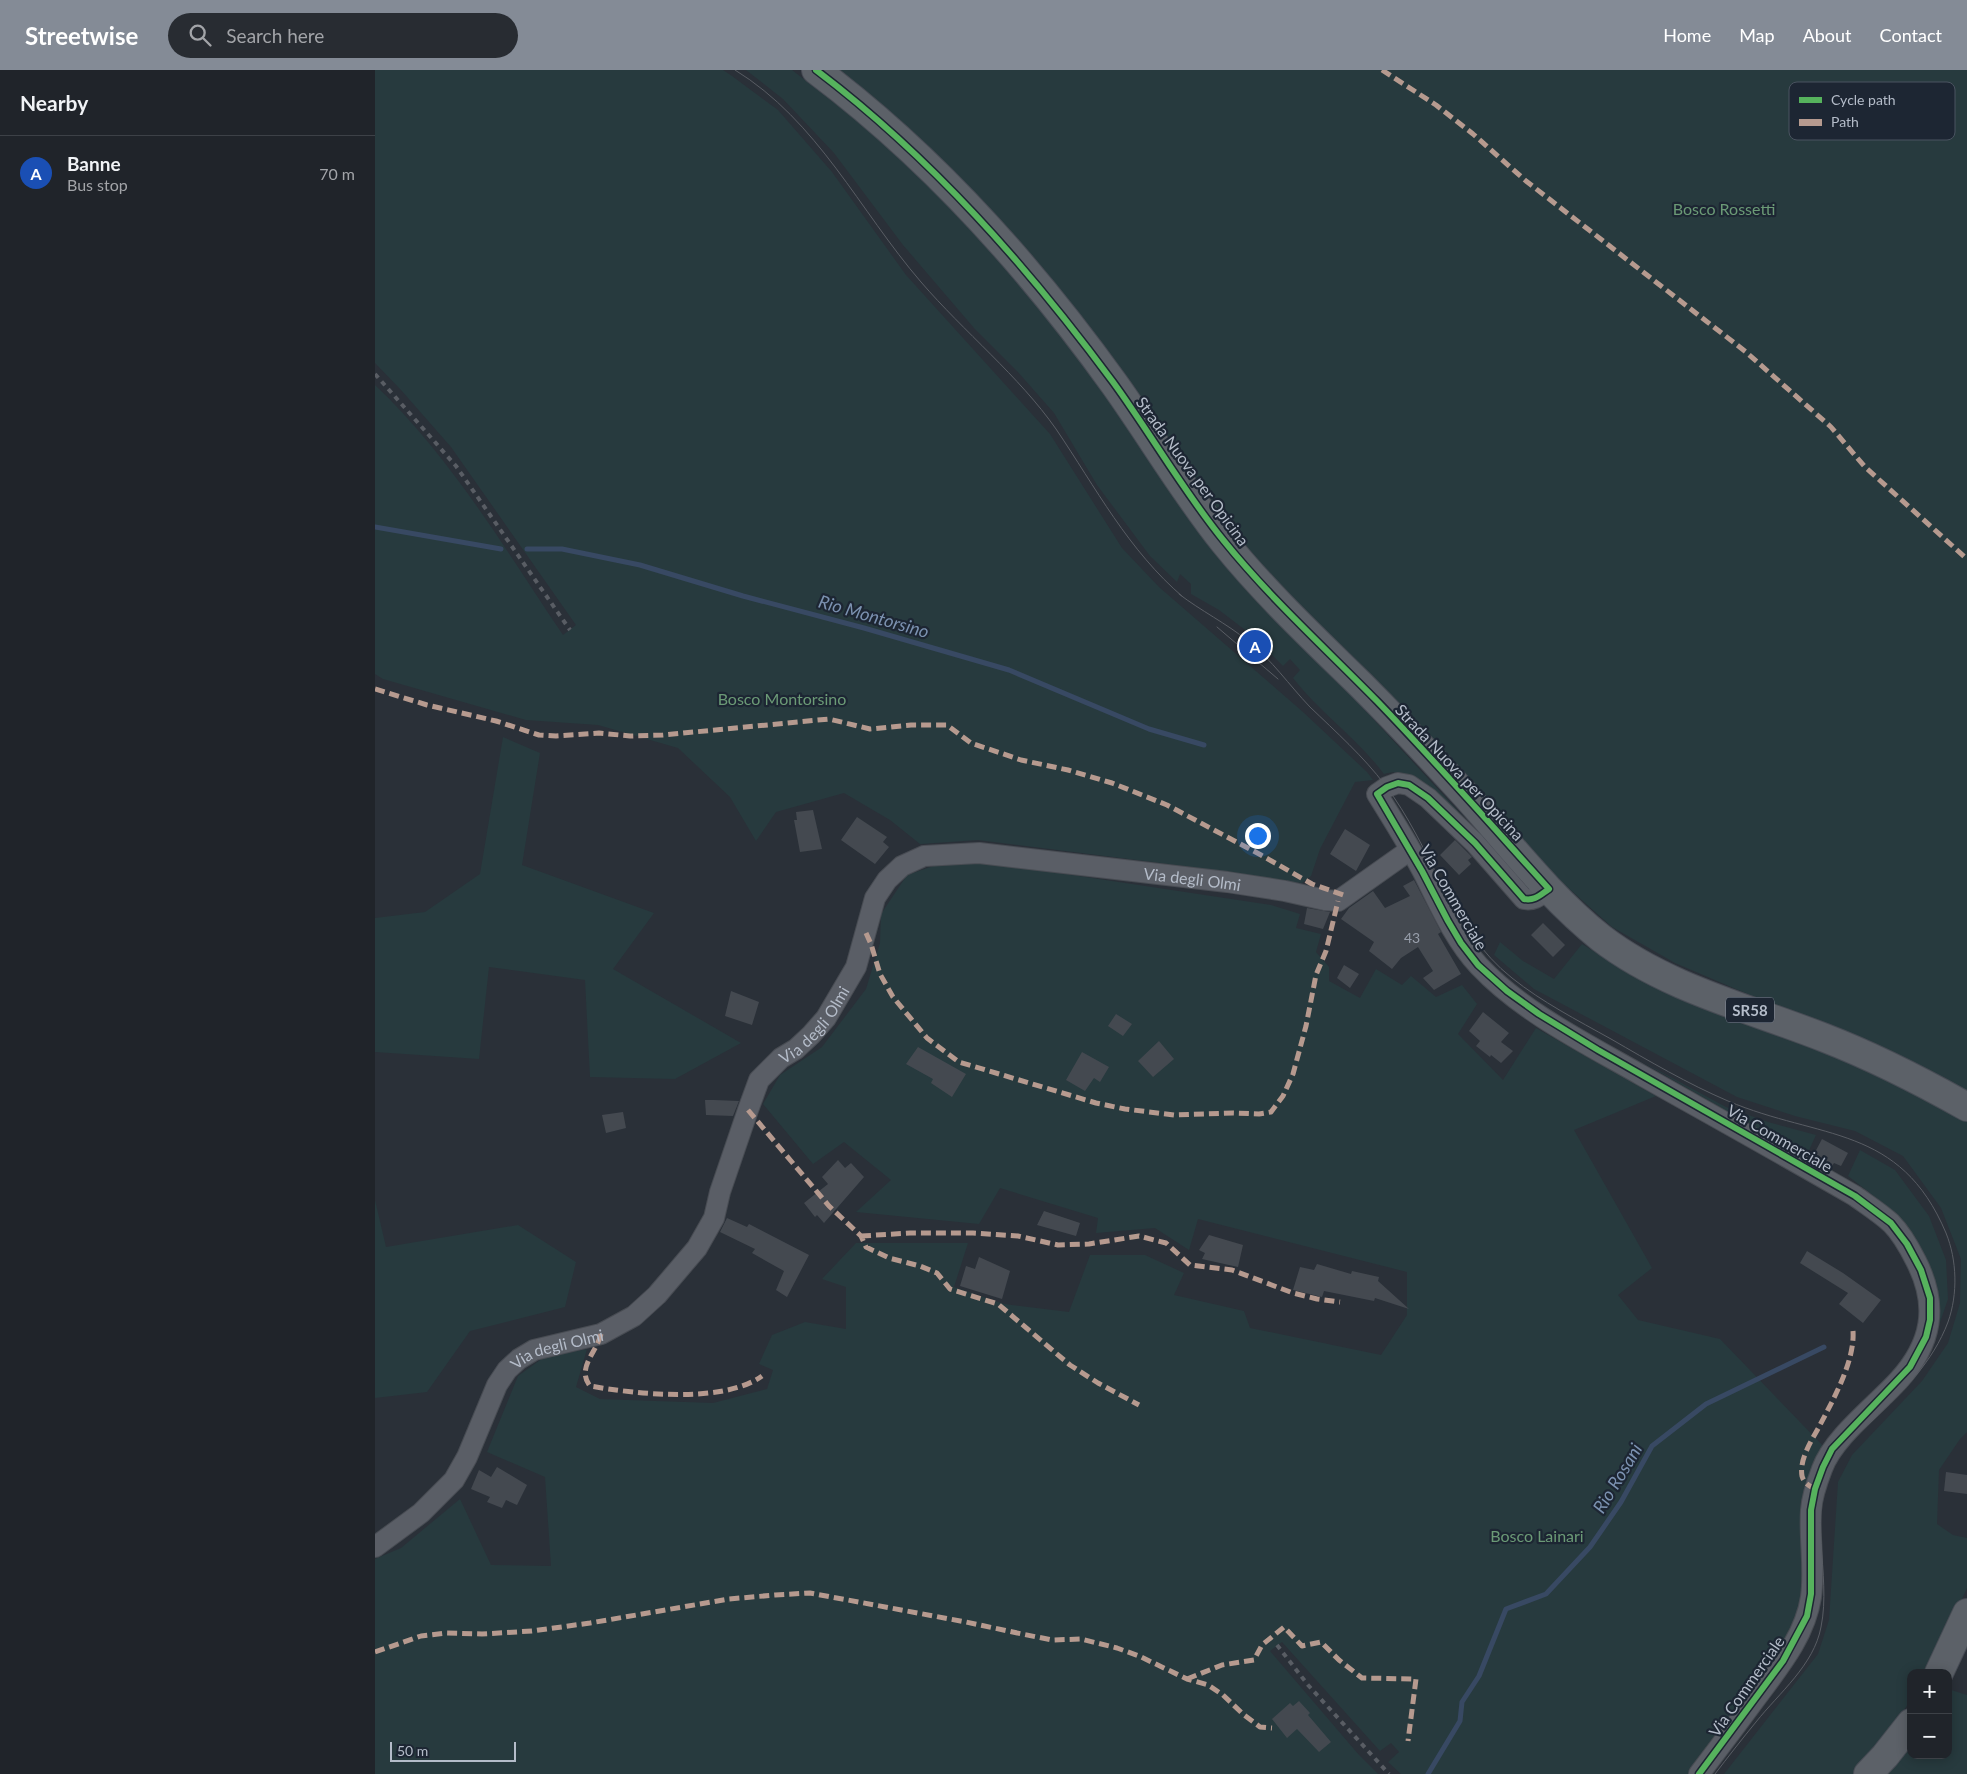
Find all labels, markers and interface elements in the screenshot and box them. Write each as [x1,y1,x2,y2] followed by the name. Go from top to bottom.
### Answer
[168,13,518,58] search box
[25,21,138,50] text: Streetwise
[186,21,214,49] icon: search
[226,24,324,47] text: Search here
[1663,24,1711,46] text: Home
[1739,24,1775,46] text: Map
[1803,24,1852,46] text: About
[1880,24,1942,46] text: Contact
[1789,82,1955,140] legend
[20,90,88,115] text: Nearby
[1831,91,1896,108] text: Cycle path
[1831,113,1859,130] text: Path
[67,152,121,175] text: Banne
[30,164,42,183] text: A
[319,164,355,183] text: 70 m
[67,175,128,194] text: Bus stop
[1673,199,1775,218] park label: Bosco Rossetti
[1133,393,1253,549] street label: Strada Nuova per Opicina
[816,590,932,642] water label: Rio Montorsino
[1239,627,1271,665] pin: A
[718,689,846,708] park label: Bosco Montorsino
[1392,700,1528,844] street label: Strada Nuova per Opicina
[1245,823,1271,849] your location
[1416,841,1492,953] street label: Via Commerciale
[1143,863,1242,894] street label: Via degli Olmi
[1404,929,1420,946] house number: 43
[775,982,852,1067] street label: Via degli Olmi
[1726,998,1774,1022] road number: SR58
[1724,1100,1836,1176] street label: Via Commerciale
[506,1324,605,1372] street label: Via degli Olmi
[1588,1439,1646,1517] water label: Rio Rosani
[1490,1526,1584,1545] park label: Bosco Lainari
[1704,1632,1788,1740] street label: Via Commerciale
[1907,1669,1952,1759] map controls
[1907,1669,1952,1714] button: +
[1907,1714,1952,1759] button: −
[390,1739,516,1762] scale bar
[397,1742,428,1759] text: 50 m

